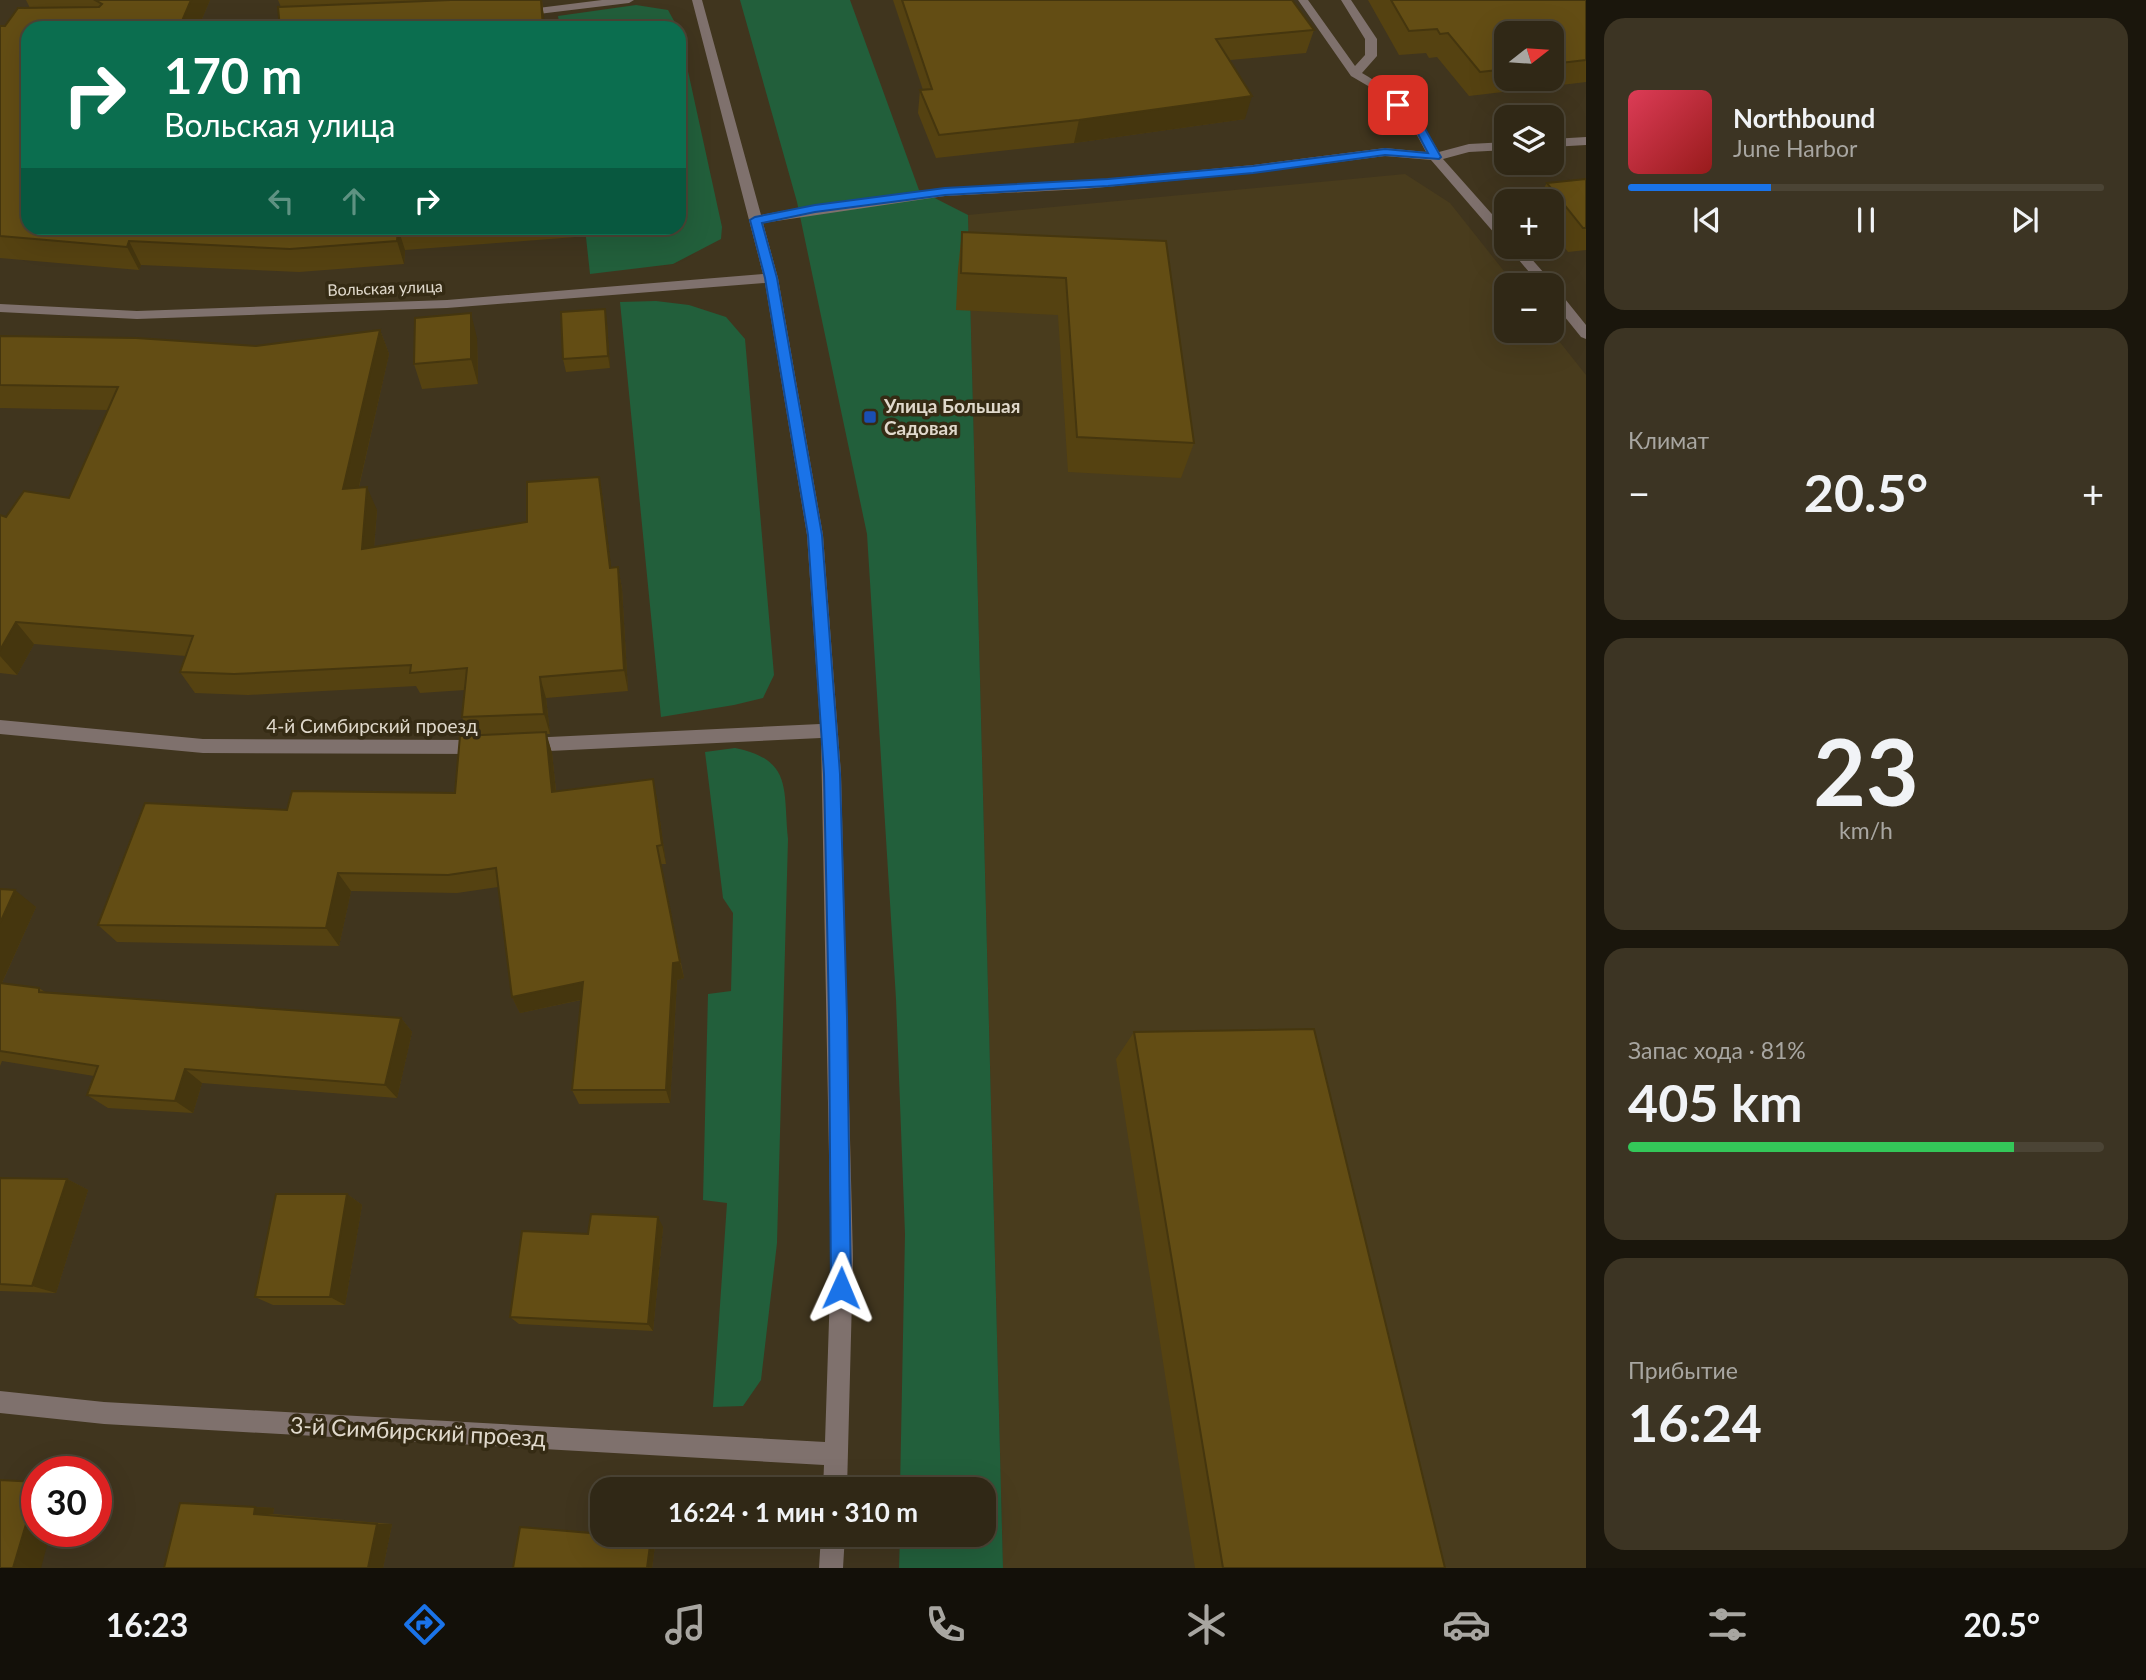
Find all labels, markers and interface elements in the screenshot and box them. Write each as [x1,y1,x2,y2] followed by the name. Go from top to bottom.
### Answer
[1494,21,1564,91] north arrow
[1494,21,1564,343] map controls
[164,46,302,104] text: 170 m
[49,49,140,140] icon: right
[1368,75,1428,135] pin
[1379,86,1417,124] icon: arrive
[1733,102,1875,134] text: Northbound
[164,105,395,144] text: Вольская улица
[1494,105,1564,175] button: layers
[1733,134,1857,162] text: June Harbor
[262,182,300,220] icon: left
[335,182,373,220] icon: ahead
[408,182,446,220] icon: right
[1494,189,1564,259] button: +
[1688,201,1726,239] icon: previous
[1847,201,1885,239] icon: pause
[2006,201,2044,239] icon: next
[1494,273,1564,343] button: −
[327,276,443,299] street label: Вольская улица
[883,394,1020,439] place label: Улица Большая Садовая
[862,409,878,425] marker: Улица Большая Садовая
[1628,426,1709,454] text: Климат
[1804,461,1928,523] text: 20.5°
[1628,470,1650,516] text: −
[2082,470,2104,516] text: +
[266,714,478,737] street label: 4-й Симбирский проезд
[1813,716,1919,825] text: 23
[1839,816,1893,844] text: km/h
[1628,1036,1806,1064] text: Запас хода · 81%
[1628,1071,1802,1133] text: 405 km
[804,1251,878,1325] position arrow
[1628,1356,1738,1384] text: Прибытие
[1628,1391,1762,1453] text: 16:24
[289,1410,547,1452] street label: 3-й Симбирский проезд
[21,1456,112,1547] speed limit sign: 30
[668,1496,918,1528] text: 16:24 · 1 мин · 310 m
[400,1600,449,1649] icon: directions
[661,1600,710,1649] icon: music
[921,1600,970,1649] icon: phone
[1182,1600,1231,1649] icon: climate
[1442,1600,1491,1649] icon: car
[1703,1600,1752,1649] icon: filters
[106,1605,188,1644] text: 16:23
[1964,1605,2040,1644] text: 20.5°

